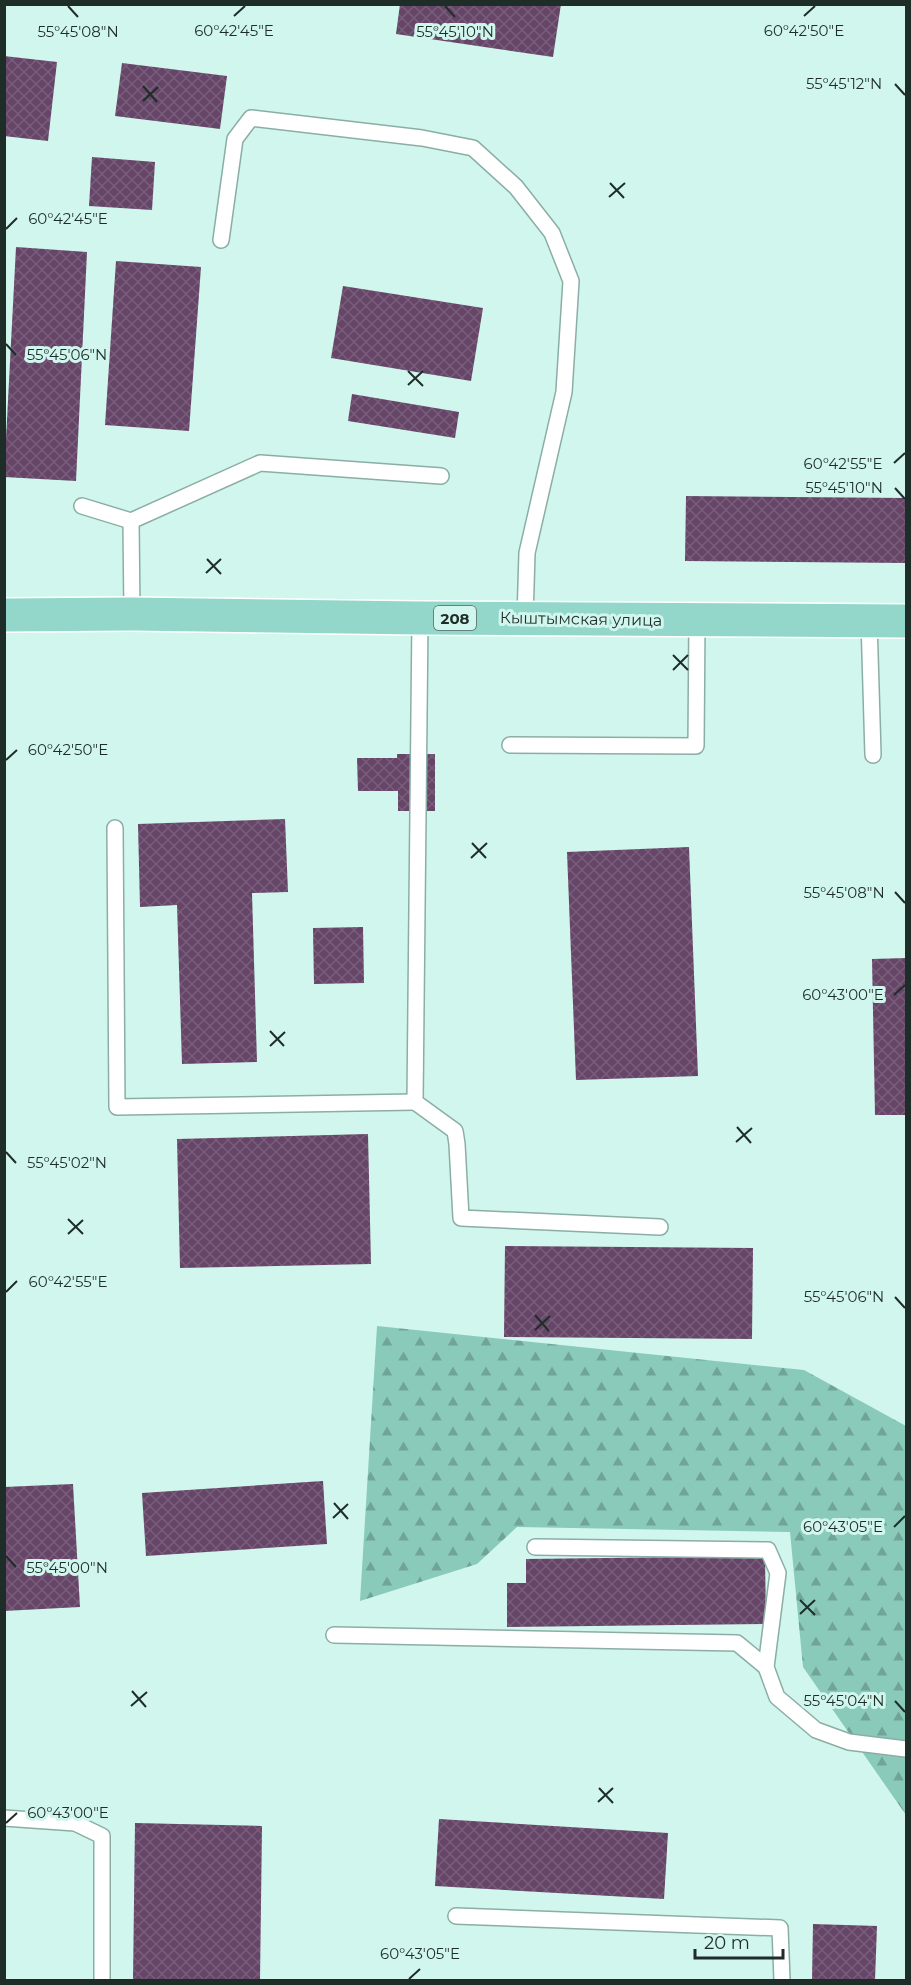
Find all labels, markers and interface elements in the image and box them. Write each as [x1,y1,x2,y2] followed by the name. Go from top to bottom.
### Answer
[194,21,274,40] text: 60°42'45"E
[764,21,844,40] text: 60°42'50"E
[37,22,119,41] text: 55°45'08"N
[416,22,494,41] text: 55°45'10"N
[806,74,882,93] text: 55°45'12"N
[28,209,108,228] text: 60°42'45"E
[27,345,107,364] text: 55°45'06"N
[804,454,882,473] text: 60°42'55"E
[805,478,883,497] text: 55°45'10"N
[434,606,476,630] road number: 208
[500,608,662,630] street label: Кыштымская улица
[28,740,108,759] text: 60°42'50"E
[803,883,885,902] text: 55°45'08"N
[802,985,884,1004] text: 60°43'00"E
[27,1153,107,1172] text: 55°45'02"N
[29,1272,107,1291] text: 60°42'55"E
[804,1287,884,1306] text: 55°45'06"N
[803,1517,883,1536] text: 60°43'05"E
[26,1558,108,1577] text: 55°45'00"N
[803,1691,885,1710] text: 55°45'04"N
[27,1803,109,1822] text: 60°43'00"E
[695,1922,784,1960] scale bar
[704,1932,750,1954] text: 20 m
[380,1944,460,1963] text: 60°43'05"E

